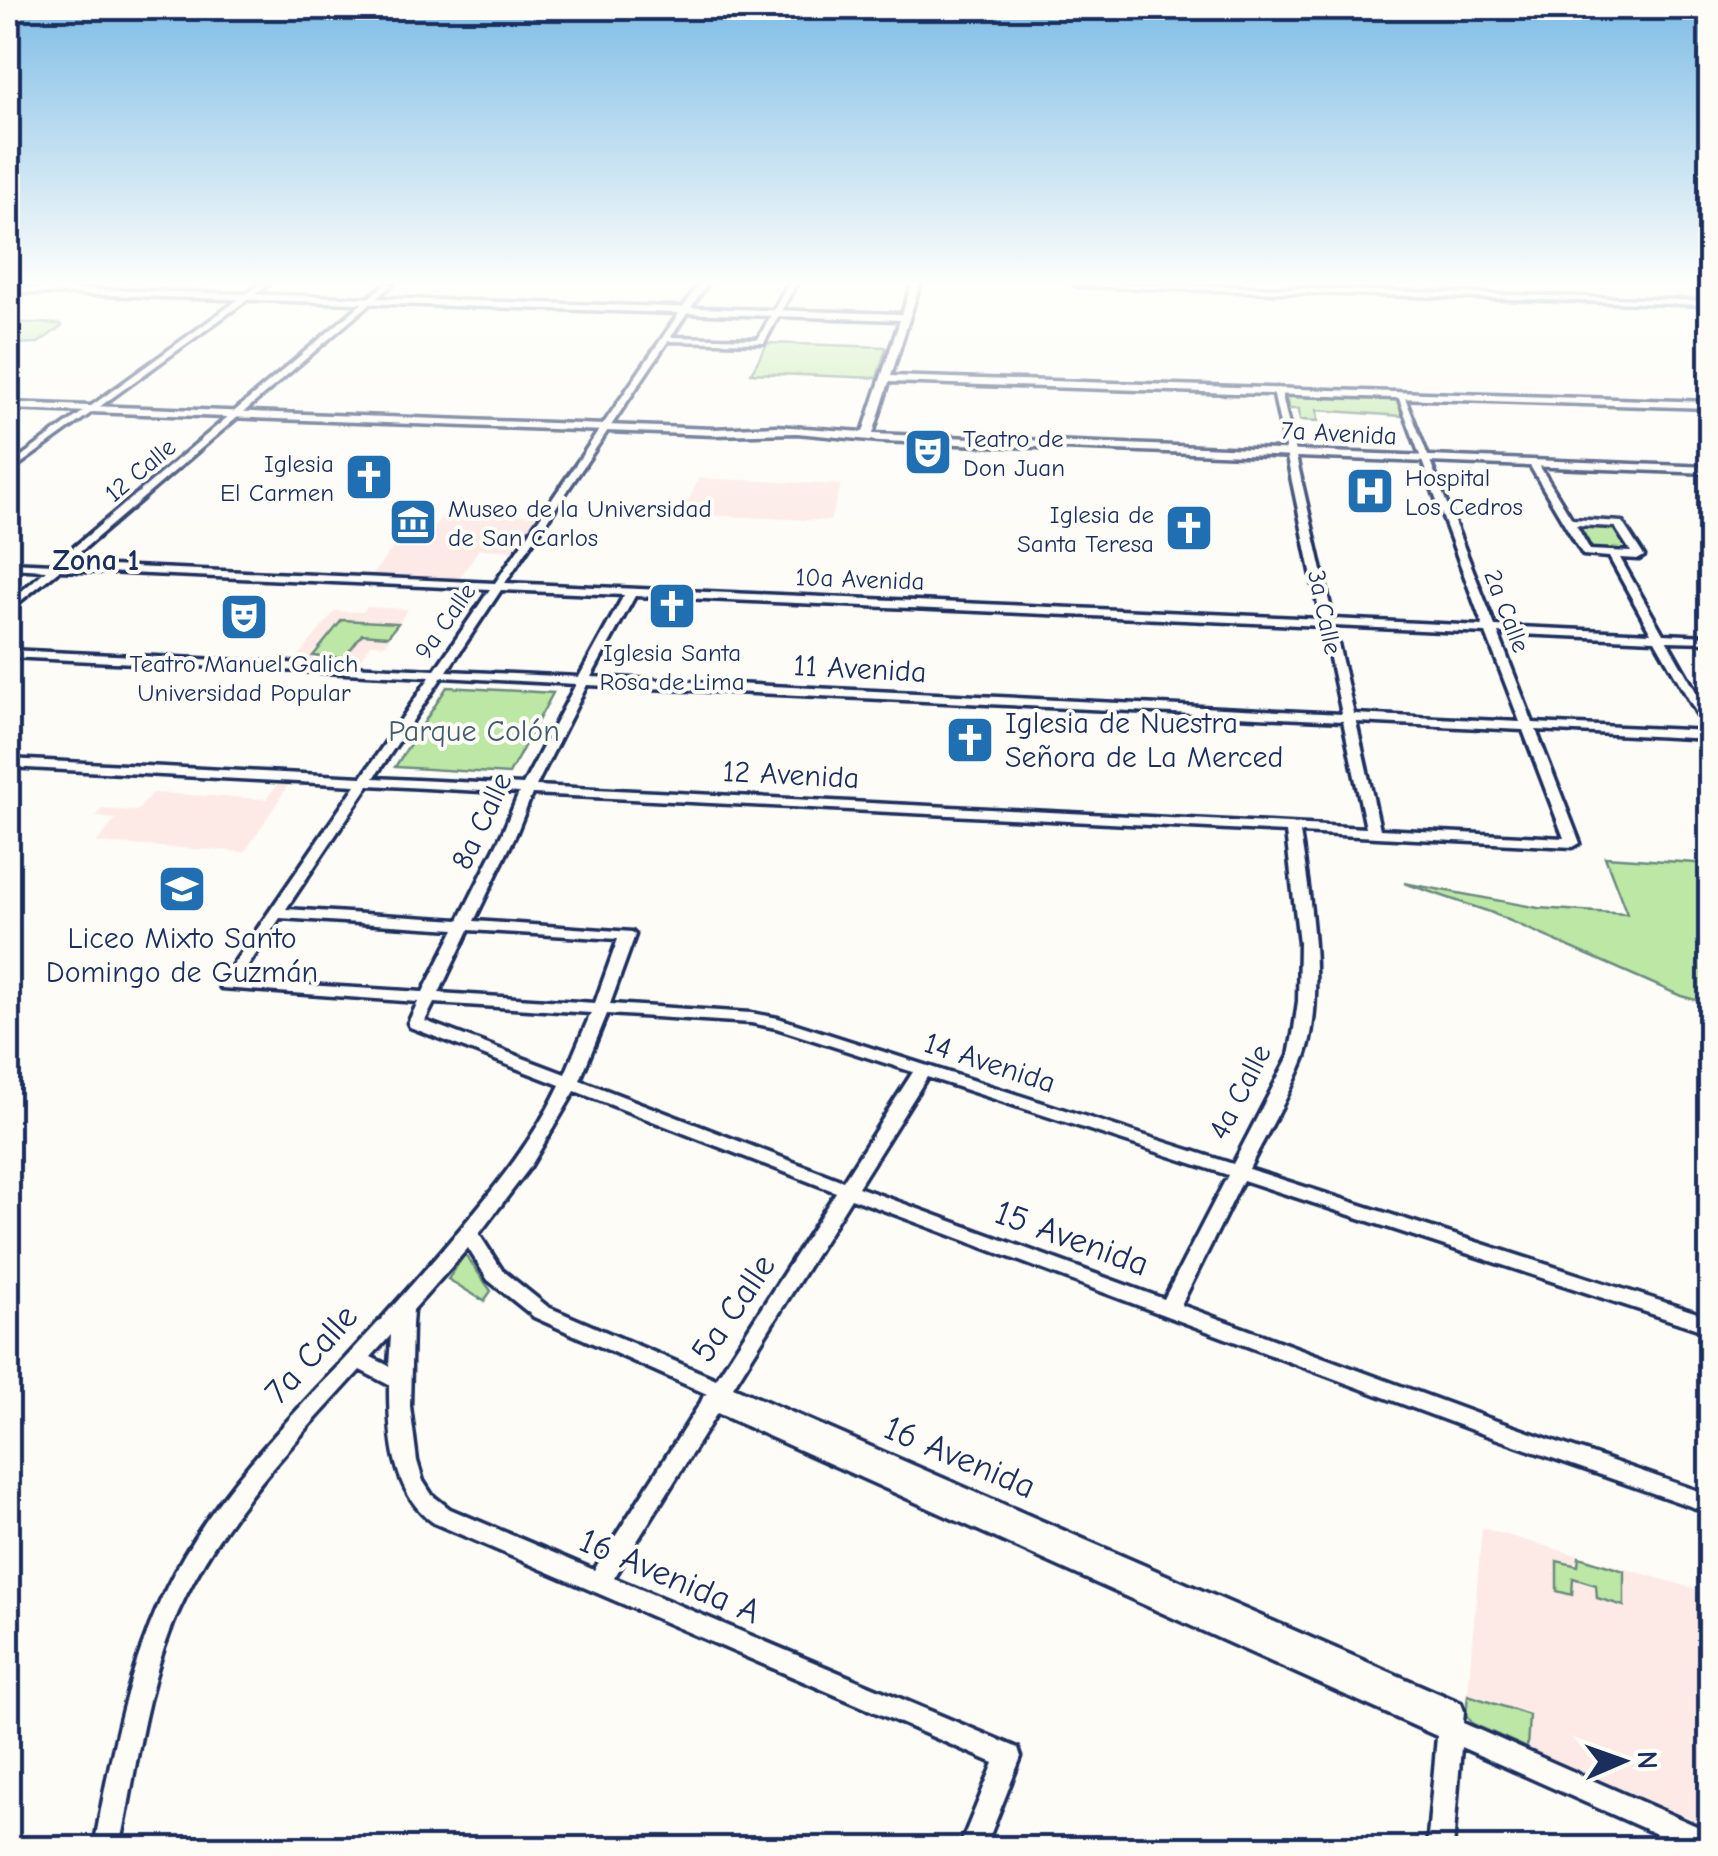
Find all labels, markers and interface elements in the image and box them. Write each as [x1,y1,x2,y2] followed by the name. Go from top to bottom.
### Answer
[1280,415,1398,451] street label: 7a Avenida
[963,424,1065,482] place label: Teatro de Don Juan
[902,426,954,478] theatre icon: Teatro de Don Juan
[99,432,181,508] street label: 12 Calle
[220,449,334,507] place label: Iglesia El Carmen
[343,451,395,503] church icon: Iglesia El Carmen
[1405,463,1523,521] place label: Hospital Los Cedros
[1344,465,1396,517] hospital icon: Hospital Los Cedros
[448,494,712,552] place label: Museo de la Universidad de San Carlos
[387,496,439,548] museum icon: Museo de la Universidad de San Carlos
[1017,500,1154,558] place label: Iglesia de Santa Teresa
[1163,502,1215,554] church icon: Iglesia de Santa Teresa
[53,543,139,578] district label: Zona 1
[795,562,925,596] street label: 10a Avenida
[1478,566,1536,656] street label: 2a Calle
[1302,567,1348,657] street label: 3a Calle
[408,577,482,665] street label: 9a Calle
[646,580,698,632] church icon: Iglesia Santa Rosa de Lima
[218,591,270,643] theatre icon: Teatro Manuel Galich Universidad Popular
[599,638,745,696] place label: Iglesia Santa Rosa de Lima
[793,648,927,690] street label: 11 Avenida
[130,649,358,707] place label: Teatro Manuel Galich Universidad Popular
[1005,706,1283,775] place label: Iglesia de Nuestra Señora de La Merced
[388,714,560,749] park label: Parque Colón
[944,714,996,766] church icon: Iglesia de Nuestra Señora de La Merced
[722,754,860,796] street label: 12 Avenida
[444,767,520,875] street label: 8a Calle
[156,863,208,915] school or university icon: Liceo Mixto Santo Domingo de Guzmán
[46,921,318,990] place label: Liceo Mixto Santo Domingo de Guzmán
[920,1025,1060,1101] street label: 14 Avenida
[1201,1039,1279,1145] street label: 4a Calle
[990,1191,1154,1285] street label: 15 Avenida
[682,1246,784,1370] street label: 5a Calle
[256,1296,366,1412] street label: 7a Calle
[878,1407,1042,1507] street label: 16 Avenida
[573,1520,767,1632] street label: 16 Avenida A
[1573,1711,1673,1811] north arrow
[1631,1750,1663,1770] text: N

